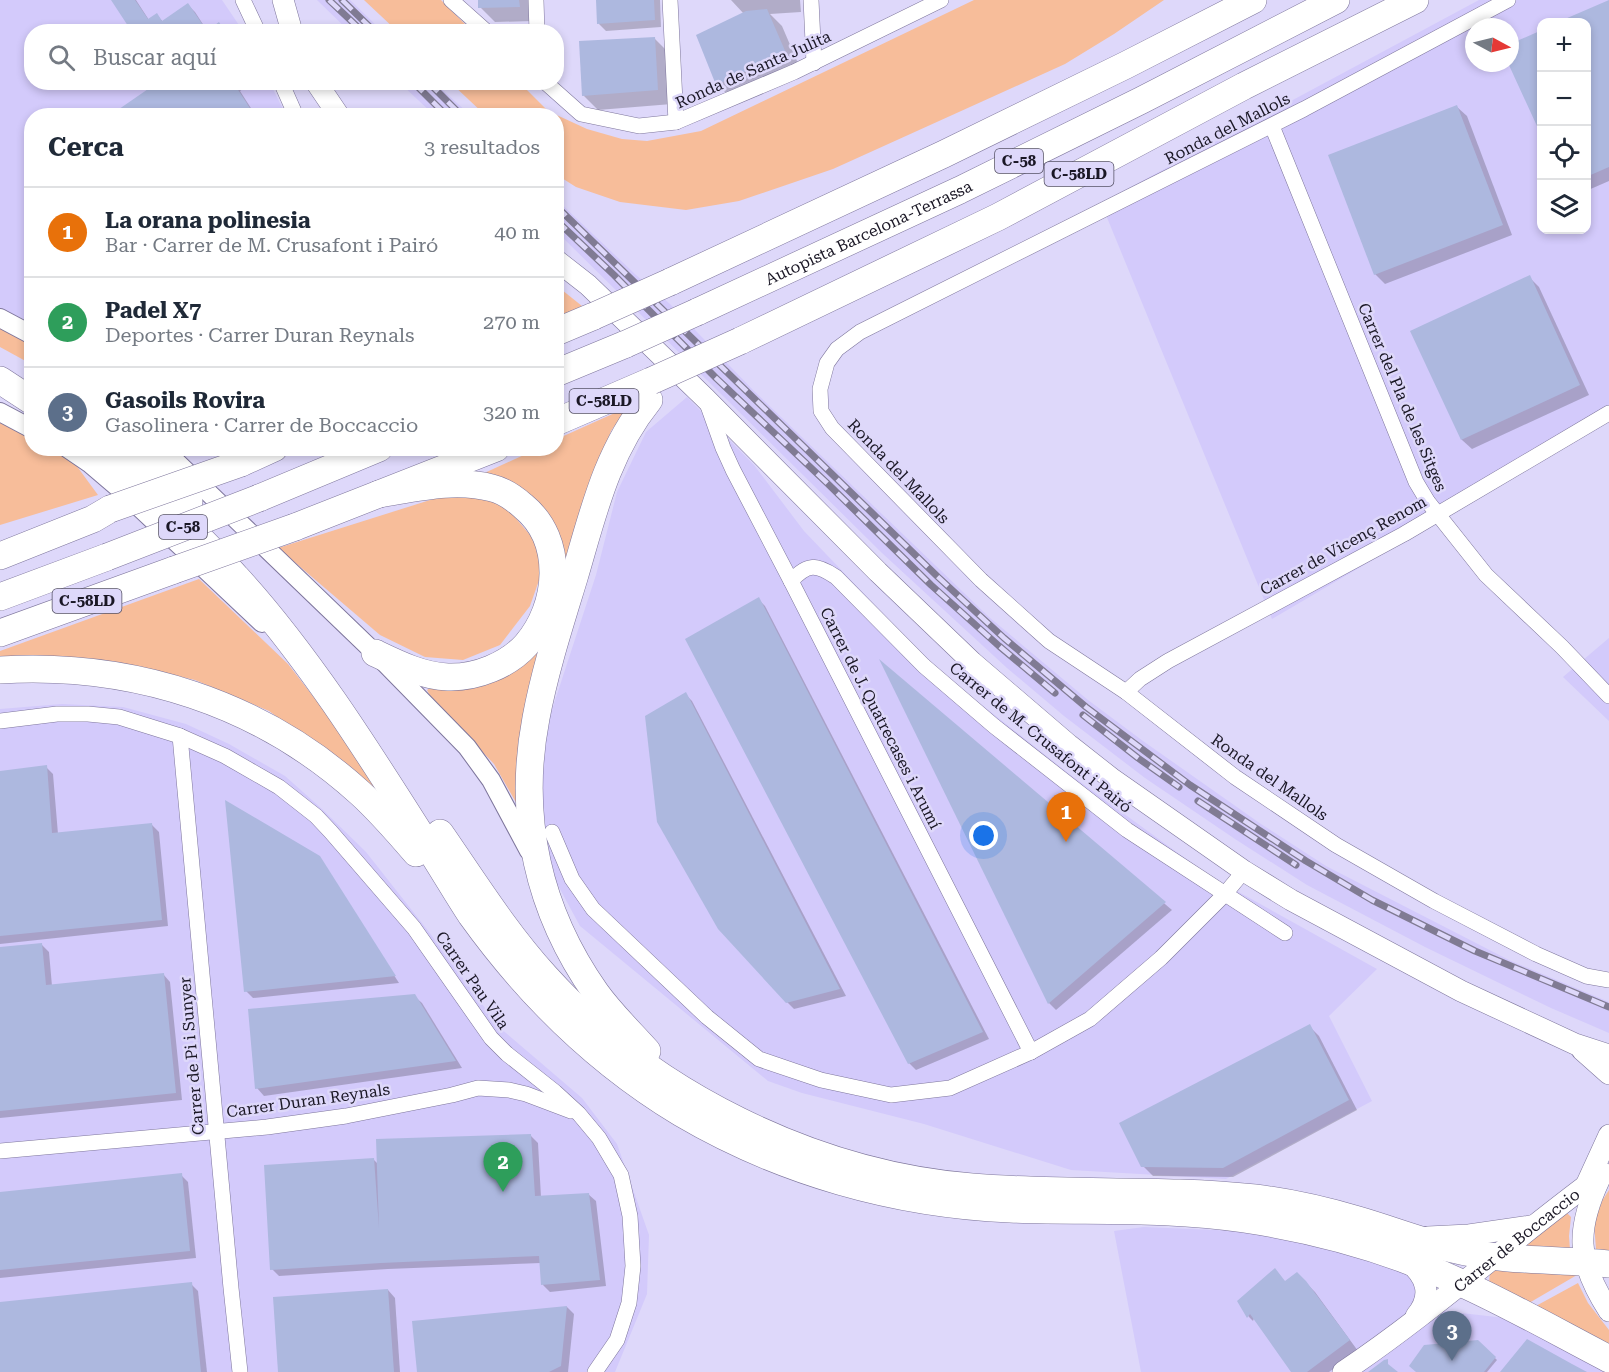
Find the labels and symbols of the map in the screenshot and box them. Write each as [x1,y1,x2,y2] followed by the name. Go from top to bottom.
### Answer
[1465,18,1519,72] north arrow
[673,26,834,112] street label: Ronda de Santa Julita
[1161,88,1293,168] street label: Ronda del Mallols
[995,149,1043,173] road number: C-58
[1044,162,1114,186] road number: C-58LD
[762,176,976,289] street label: Autopista Barcelona-Terrassa
[1354,300,1451,495] street label: Carrer del Pla de les Sitges
[570,389,638,413] road number: C-58LD
[844,415,954,528] street label: Ronda del Mallols
[1257,492,1430,599] street label: Carrer de Vicenç Renom
[159,515,207,539] road number: C-58
[52,589,122,613] road number: C-58LD
[816,604,945,832] street label: Carrer de J. Quatrecases i Arumí
[946,658,1136,817] street label: Carrer de M. Crusafont i Pairó
[1208,730,1332,825] street label: Ronda del Mallols
[1046,792,1086,842] pin: 1
[969,821,998,850] your location
[432,928,514,1033] street label: Carrer Pau Vila
[175,976,208,1136] street label: Carrer de Pi i Sunyer
[225,1080,391,1121] street label: Carrer Duran Reynals
[484,1142,522,1192] pin: 2
[1450,1185,1584,1296] street label: Carrer de Boccaccio
[1432,1312,1472,1361] pin: 3

